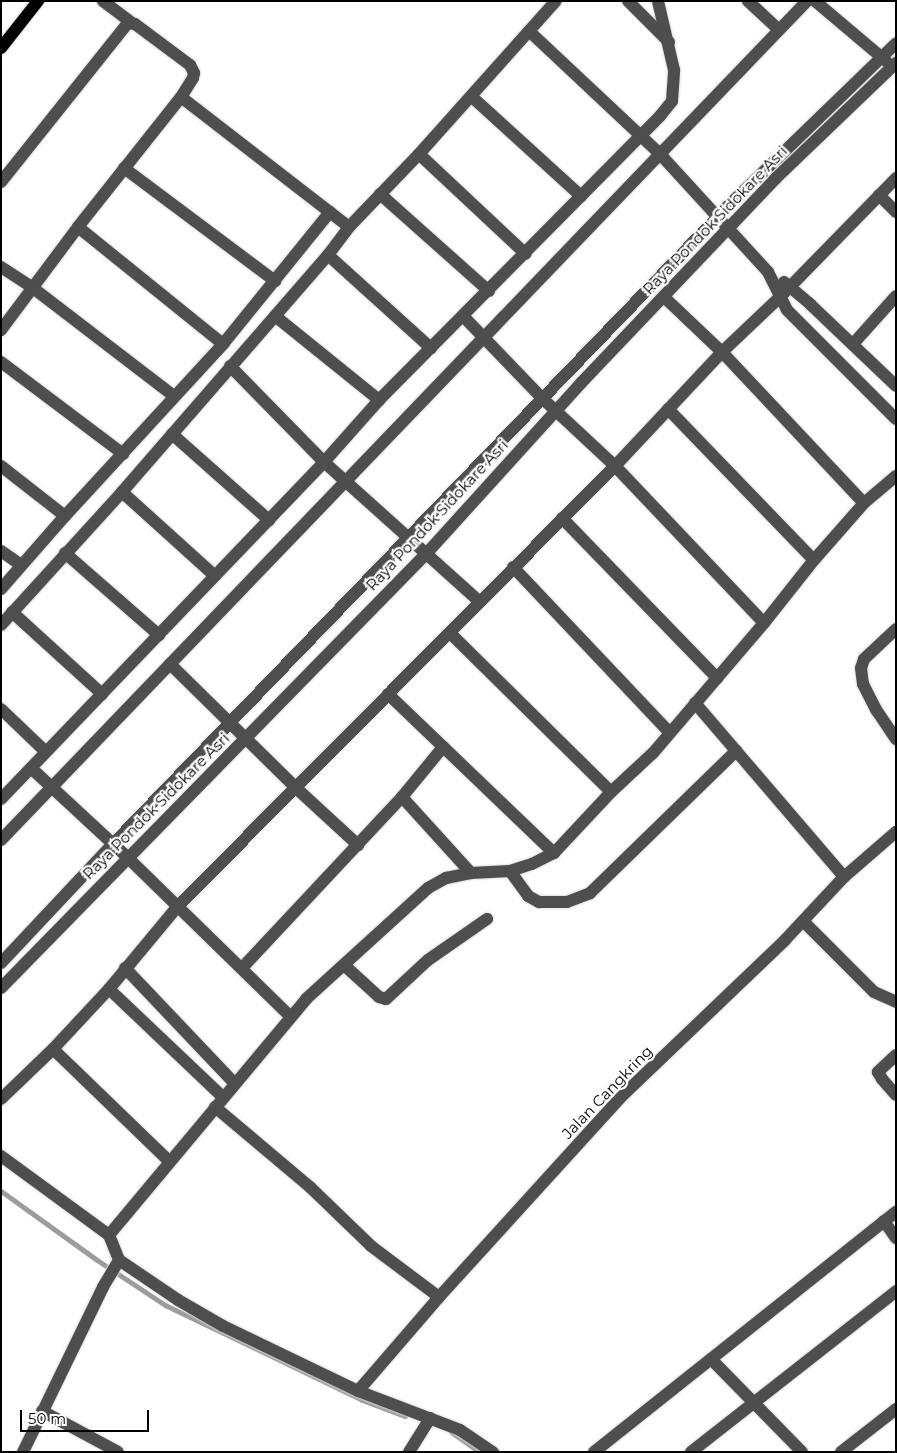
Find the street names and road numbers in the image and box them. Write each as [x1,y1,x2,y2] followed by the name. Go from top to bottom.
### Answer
[639,142,791,298] street label: Raya Pondok Sidokare Asri
[362,436,512,594] street label: Raya Pondok Sidokare Asri
[79,729,233,883] street label: Raya Pondok Sidokare Asri
[558,1042,656,1142] street label: Jalan Cangkring

